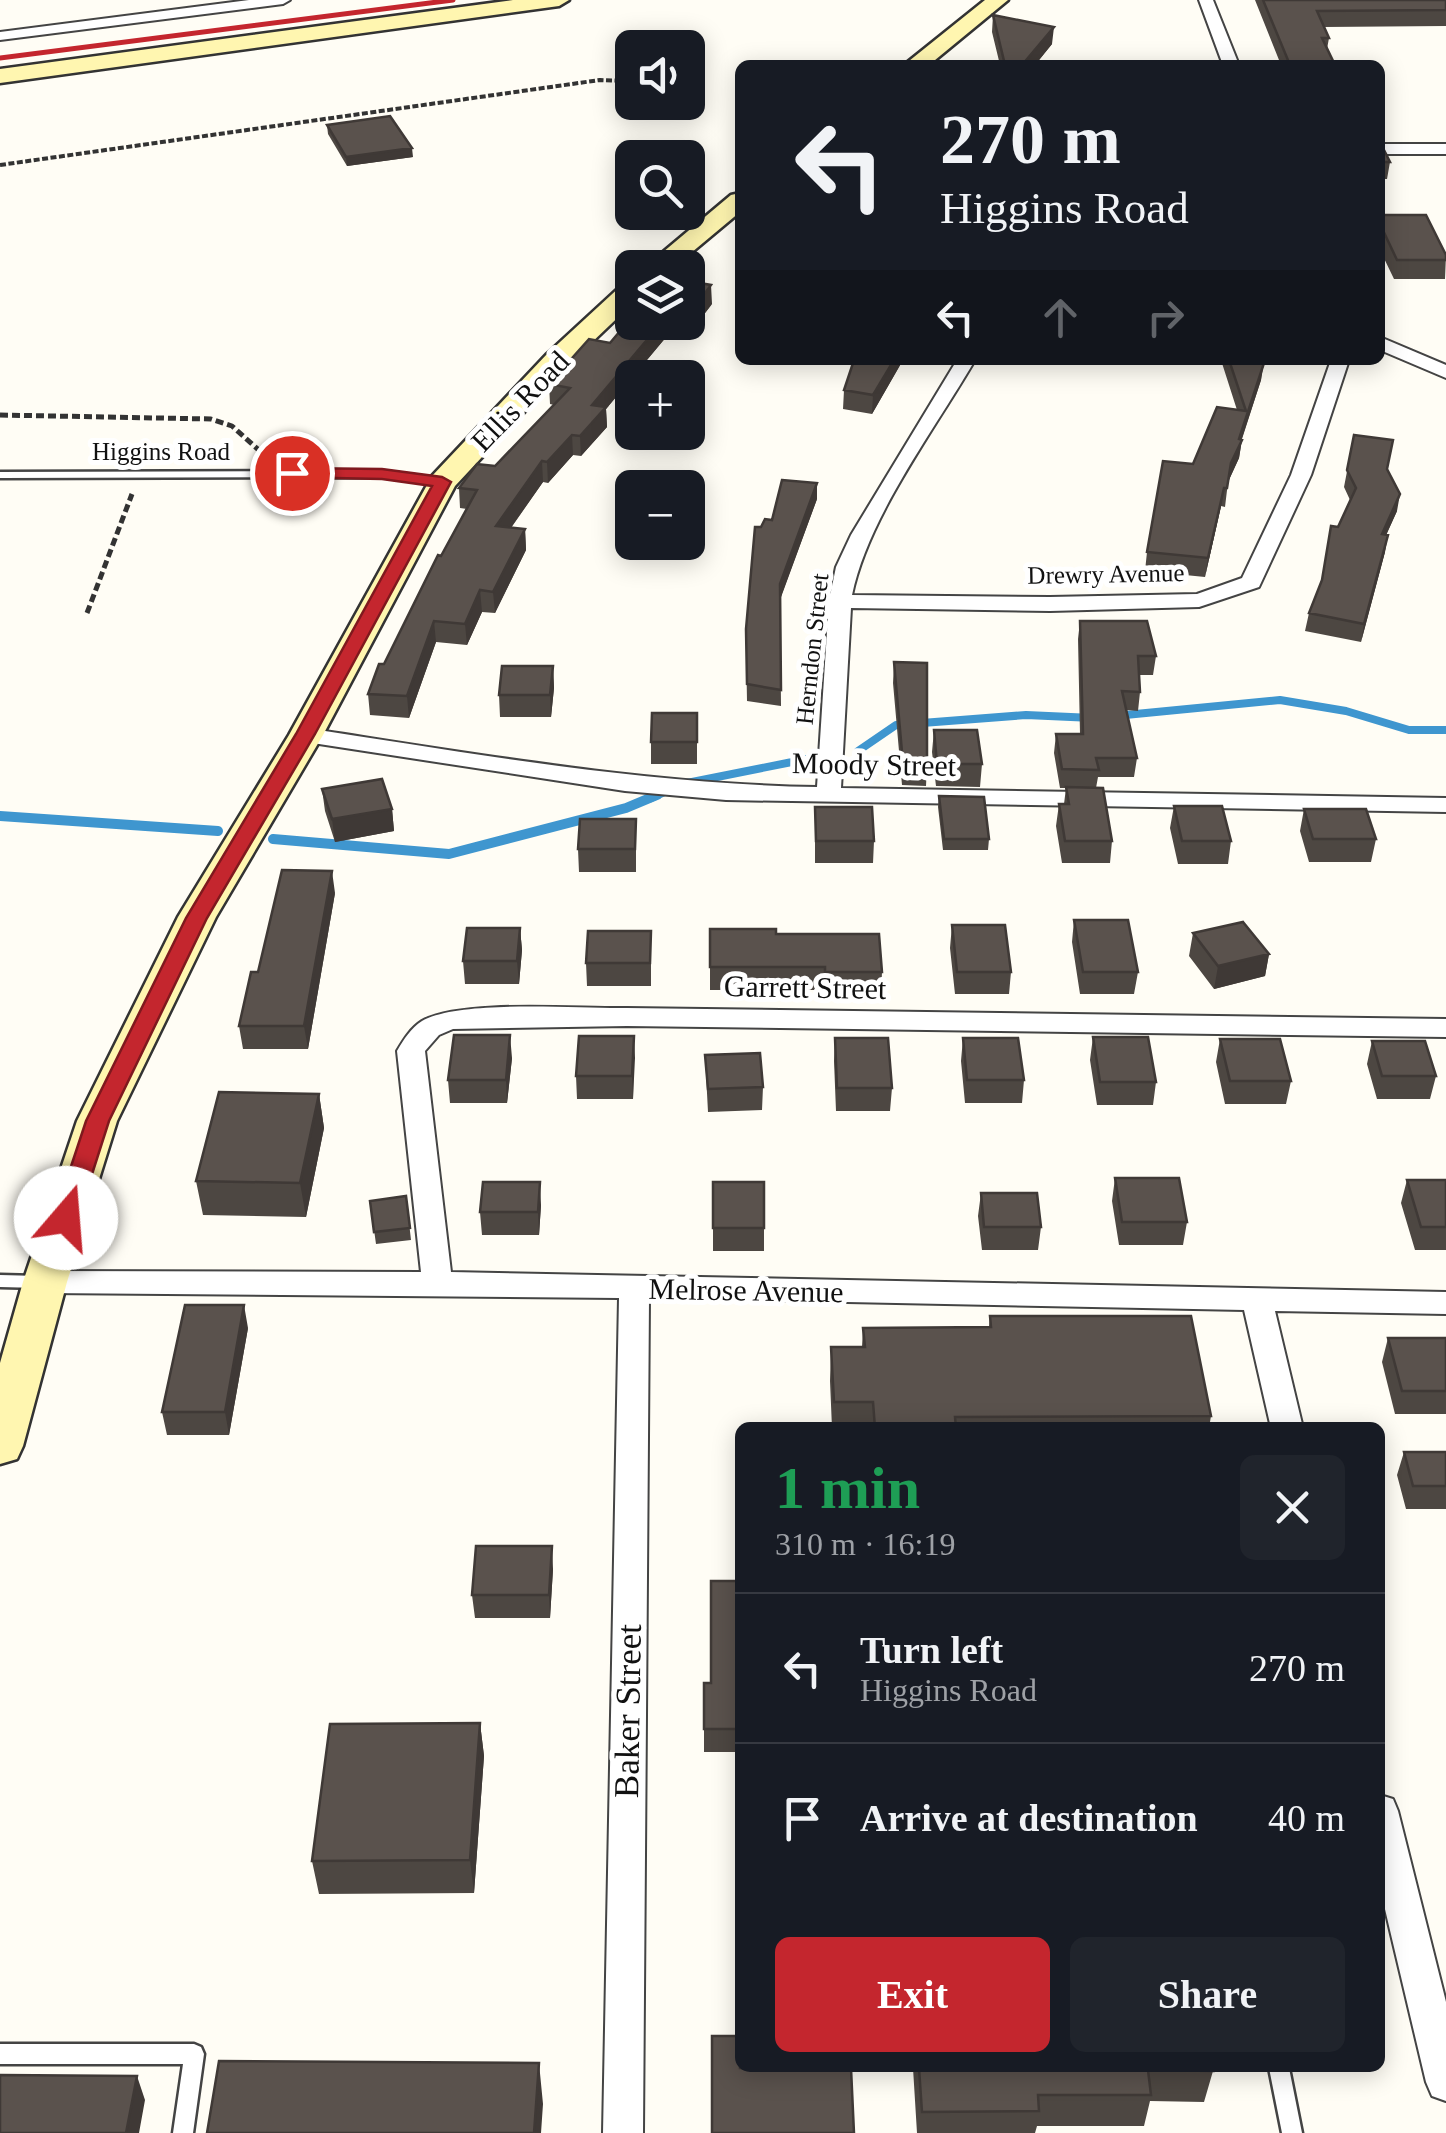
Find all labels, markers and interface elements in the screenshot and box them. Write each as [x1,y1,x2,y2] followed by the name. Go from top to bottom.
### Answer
[615,30,705,560] map controls
[615,30,705,120] button: sound
[775,100,905,230] icon: left
[940,101,1121,178] text: 270 m
[615,140,705,230] button: search
[940,183,1189,233] text: Higgins Road
[615,250,705,340] button: layers
[928,290,983,345] icon: left
[1033,290,1088,345] icon: ahead
[1138,290,1193,345] icon: right
[464,344,576,458] street label: Ellis Road
[615,360,705,450] button: +
[250,431,335,516] pin
[92,438,231,465] street label: Higgins Road
[265,446,320,501] icon: arrive
[615,470,705,560] button: −
[1027,559,1185,589] street label: Drewry Avenue
[791,572,833,726] street label: Herndon Street
[792,746,957,782] street label: Moody Street
[724,969,887,1005] street label: Garrett Street
[14,1166,118,1270] position arrow
[648,1272,844,1308] street label: Melrose Avenue
[775,1455,920,1521] text: 1 min
[1240,1455,1345,1560] button: close
[775,1526,955,1562] text: 310 m · 16:19
[607,1623,649,1798] street label: Baker Street
[860,1629,1003,1671] text: Turn left
[775,1641,830,1696] icon: left
[1249,1647,1345,1689] text: 270 m
[860,1672,1037,1708] text: Higgins Road
[775,1791,830,1846] icon: arrive
[860,1797,1198,1839] text: Arrive at destination
[1268,1797,1345,1839] text: 40 m
[775,1937,1050,2052] button: Exit
[1070,1937,1345,2052] button: Share

